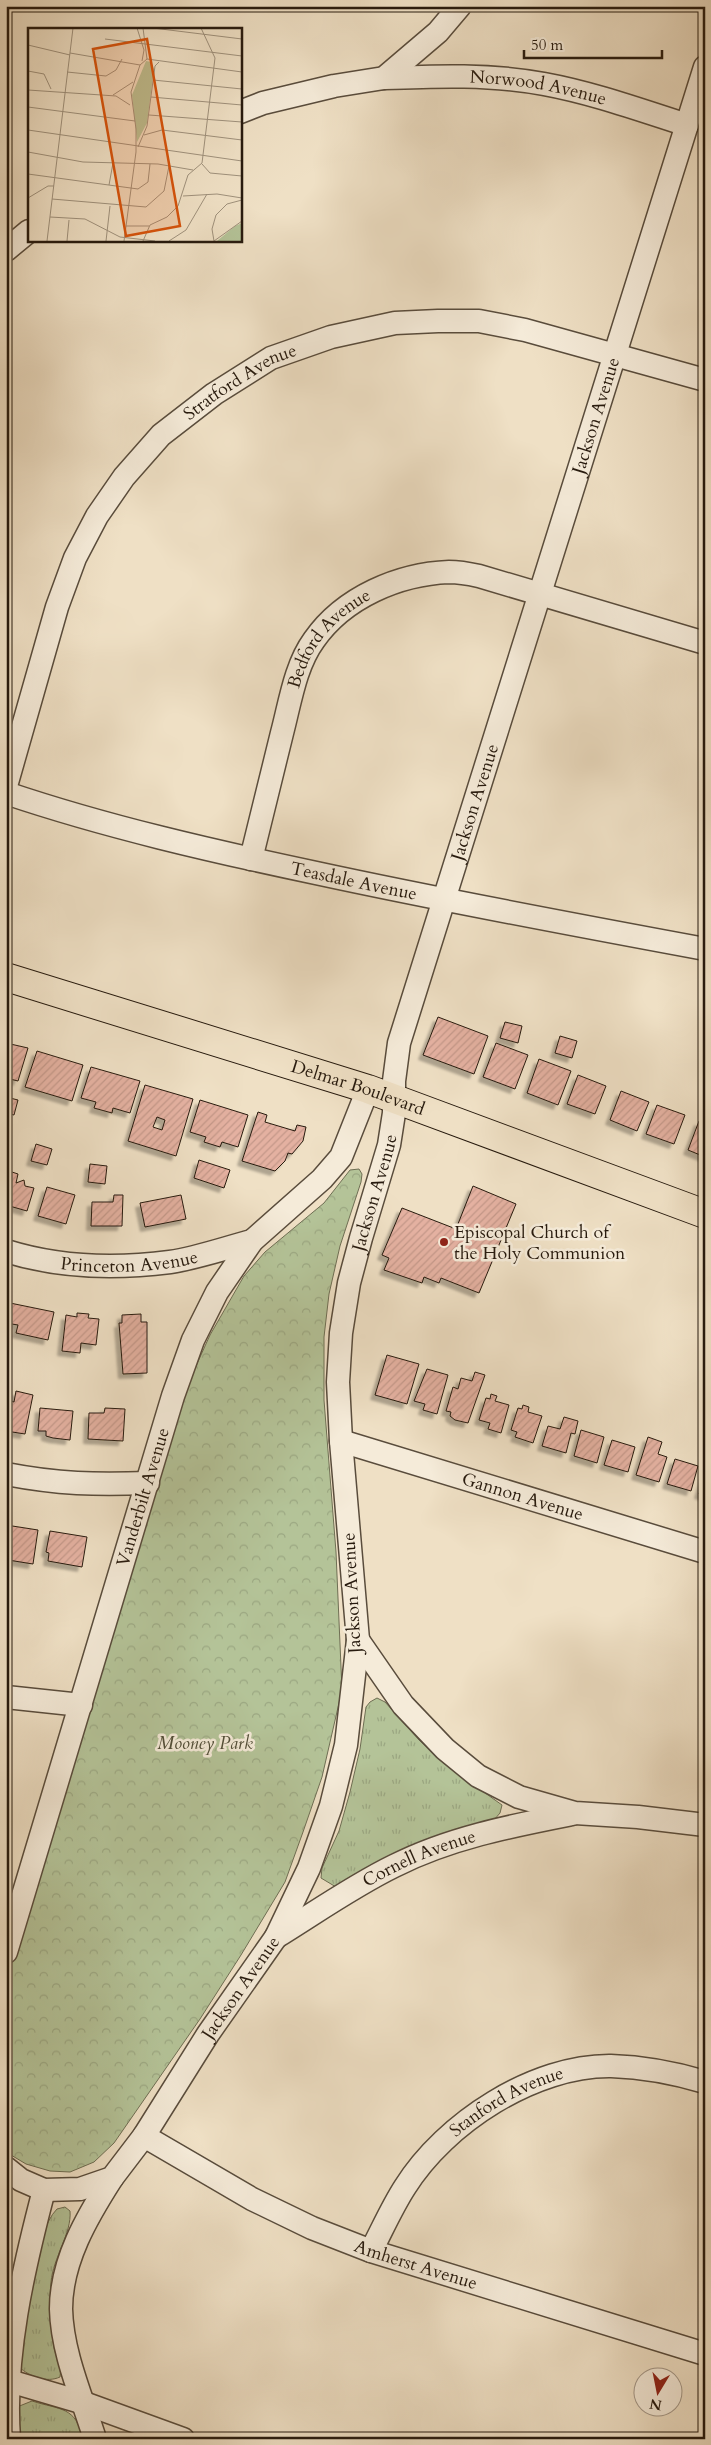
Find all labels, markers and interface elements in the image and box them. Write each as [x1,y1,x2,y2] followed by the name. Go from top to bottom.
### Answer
[28,28,241,241] inset map
[524,28,661,60] scale bar
[531,35,563,55] text: 50 m
[469,64,609,111] street label: Norwood Avenue
[178,338,300,426] street label: Stratford Avenue
[565,354,626,480] street label: Jackson Avenue
[281,582,375,691] street label: Bedford Avenue
[444,741,505,866] street label: Jackson Avenue
[288,855,419,906] street label: Teasdale Avenue
[288,1054,429,1122] street label: Delmar Boulevard
[345,1133,403,1257] street label: Jackson Avenue
[454,1220,626,1266] place label: Episcopal Church of the Holy Communion
[438,1236,450,1248] marker: Episcopal Church of the Holy Communion
[59,1244,201,1279] street label: Princeton Avenue
[110,1425,175,1570] street label: Vanderbilt Avenue
[459,1466,587,1527] street label: Gannon Avenue
[336,1532,368,1657] street label: Jackson Avenue
[157,1731,253,1756] park label: Mooney Park
[358,1824,478,1893] street label: Cornell Avenue
[194,1931,285,2046] street label: Jackson Avenue
[444,2060,566,2143] street label: Stanford Avenue
[351,2233,481,2296] street label: Amherst Avenue
[634,2368,684,2418] north arrow
[648,2394,663,2415] text: N

